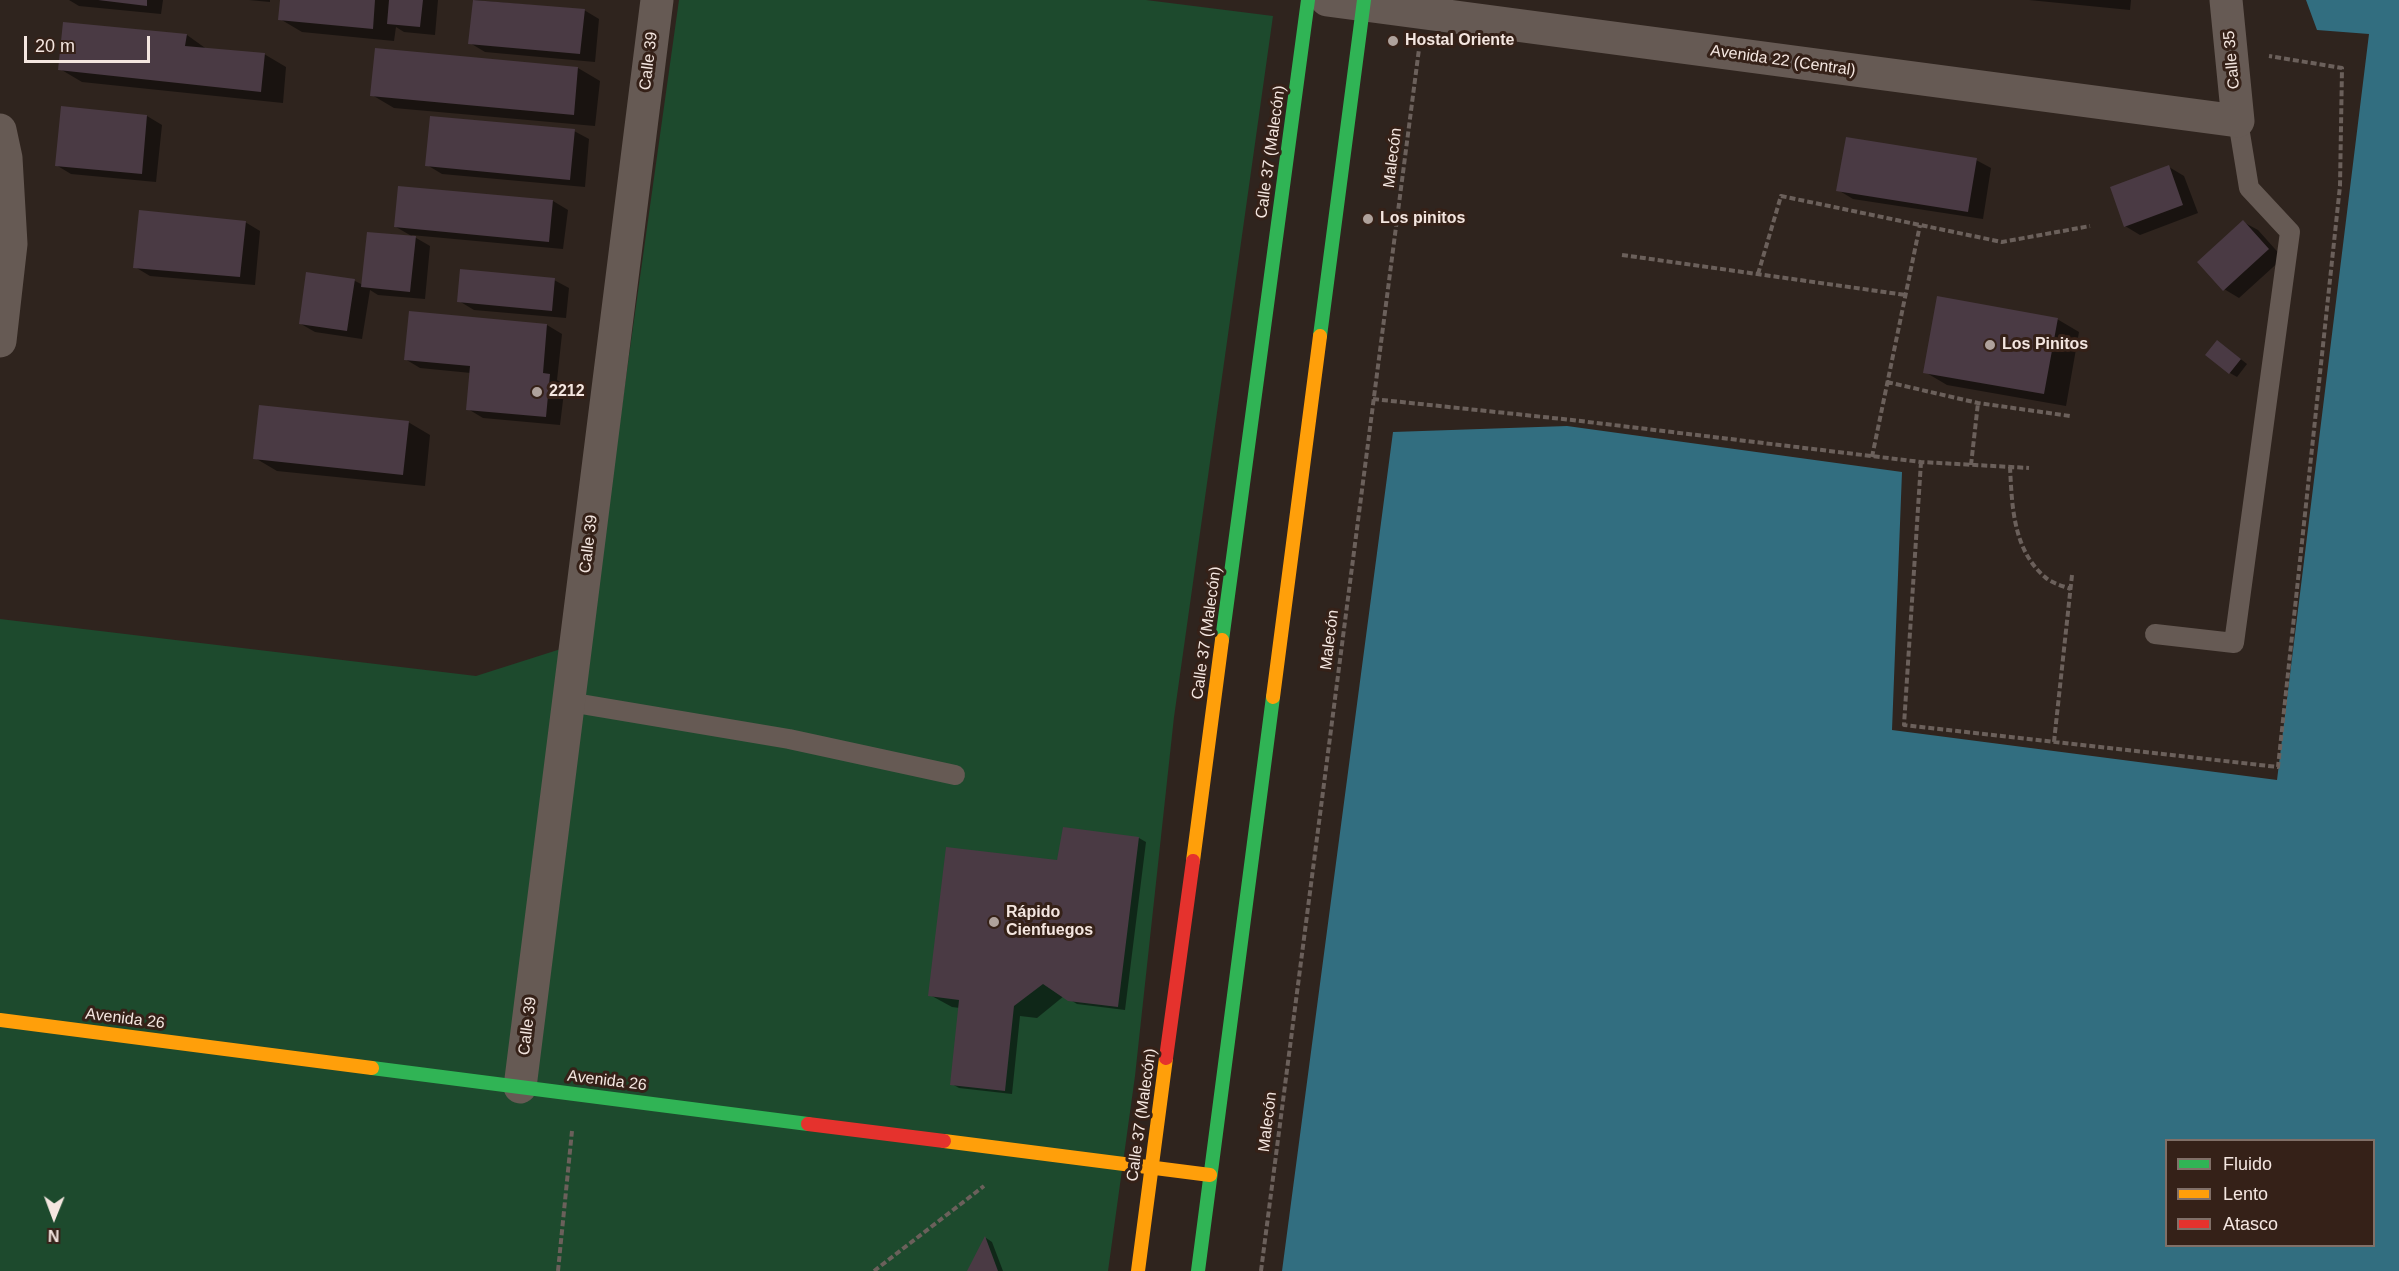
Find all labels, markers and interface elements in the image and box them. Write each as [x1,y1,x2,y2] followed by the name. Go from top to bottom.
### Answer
[27,24,153,62] scale bar
[2220,30,2244,90] street label: Calle 35
[636,31,662,91] street label: Calle 39
[1405,31,1514,51] place label: Hostal Oriente
[1386,34,1400,48] marker: Hostal Oriente
[35,36,75,56] text: 20 m
[1709,41,1857,81] street label: Avenida 22 (Central)
[1252,84,1290,220] street label: Calle 37 (Malecón)
[1380,127,1406,189] street label: Malecón
[1380,209,1465,229] place label: Los pinitos
[1361,212,1375,226] marker: Los pinitos
[2002,335,2088,355] place label: Los Pinitos
[1983,338,1997,352] marker: Los Pinitos
[549,382,585,402] place label: 2212
[530,385,544,399] marker: 2212
[576,514,602,574] street label: Calle 39
[1188,565,1226,701] street label: Calle 37 (Malecón)
[1317,609,1343,671] street label: Malecón
[1006,903,1093,941] place label: Rápido Cienfuegos
[987,915,1001,929] marker: Rápido Cienfuegos
[515,996,541,1056] street label: Calle 39
[84,1005,166,1033] street label: Avenida 26
[1123,1047,1161,1183] street label: Calle 37 (Malecón)
[566,1067,648,1095] street label: Avenida 26
[1255,1091,1281,1153] street label: Malecón
[2165,1139,2375,1247] legend
[2223,1154,2272,1174] text: Fluido
[2223,1184,2268,1204] text: Lento
[24,1187,84,1247] north arrow
[2223,1214,2278,1234] text: Atasco
[48,1227,60,1244] text: N

